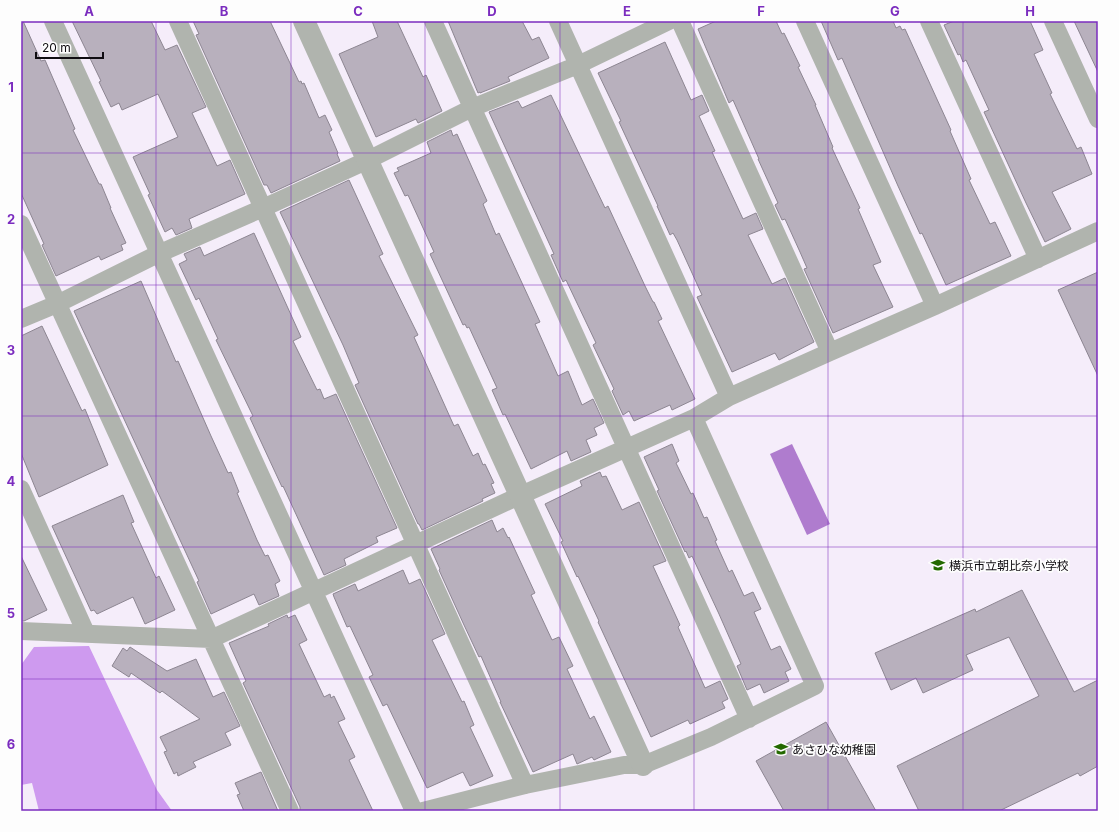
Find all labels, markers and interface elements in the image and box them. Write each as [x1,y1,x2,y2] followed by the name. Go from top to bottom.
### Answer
[84,3,94,19] text: A
[220,3,229,19] text: B
[353,3,363,19] text: C
[487,3,497,19] text: D
[623,3,631,19] text: E
[757,3,765,19] text: F
[890,3,900,19] text: G
[1025,3,1035,19] text: H
[36,34,103,60] scale bar
[42,40,71,55] text: 20 m
[8,79,14,95] text: 1
[7,211,15,227] text: 2
[7,342,15,358] text: 3
[7,473,16,489] text: 4
[930,557,946,573] school or university icon: 横浜市立朝比奈小学校
[949,558,1069,573] place label: 横浜市立朝比奈小学校
[7,605,15,621] text: 5
[7,736,15,752] text: 6
[773,741,789,757] school or university icon: あさひな幼稚園
[792,742,876,757] place label: あさひな幼稚園

